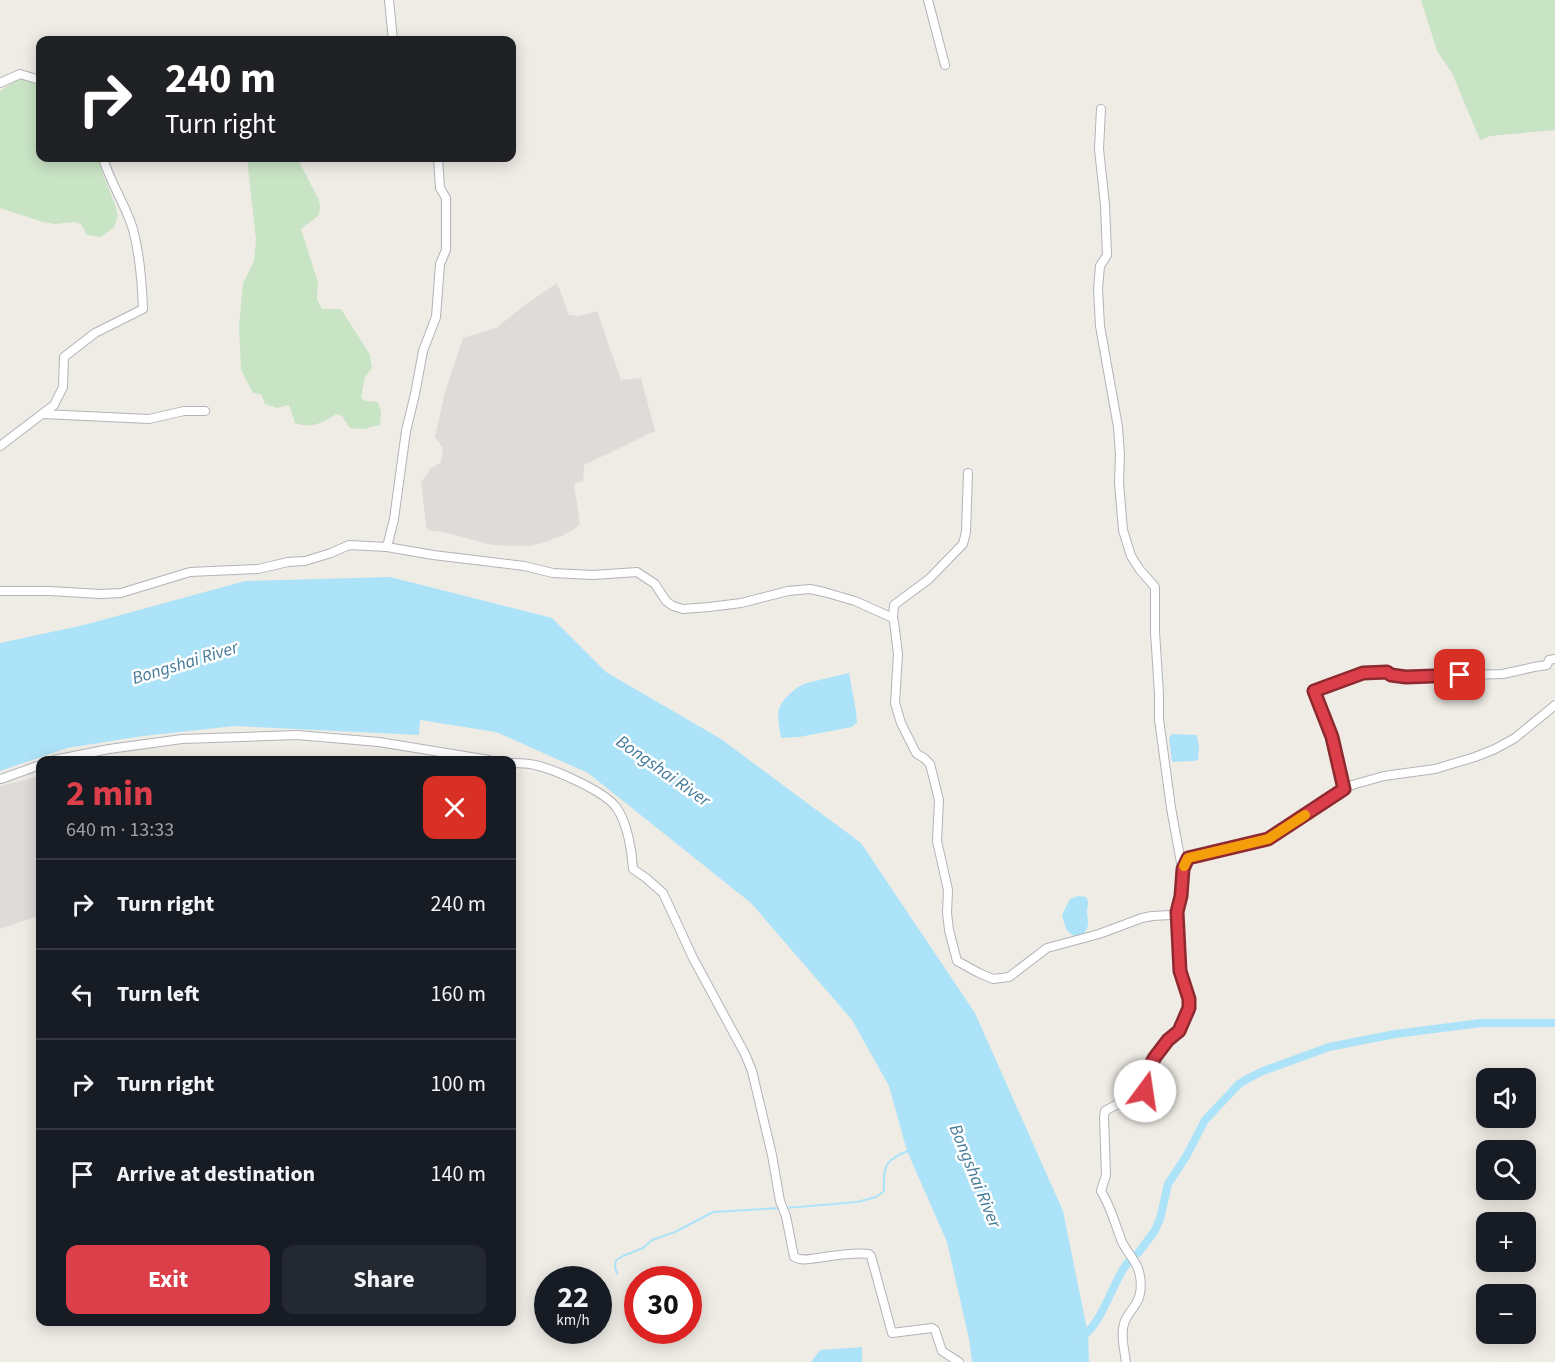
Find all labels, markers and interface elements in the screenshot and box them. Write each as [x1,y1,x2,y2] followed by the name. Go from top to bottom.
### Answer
[165,49,276,109] text: 240 m
[66,60,144,138] icon: right
[165,105,276,144] text: Turn right
[129,635,242,691] water label: Bongshai River
[1434,649,1485,700] pin
[1443,658,1476,691] icon: arrive
[611,729,716,813] water label: Bongshai River
[66,768,154,819] text: 2 min
[423,776,486,839] button: close
[66,816,174,844] text: 640 m · 13:33
[66,888,99,921] icon: right
[117,888,214,920] text: Turn right
[431,888,486,920] text: 240 m
[66,978,99,1011] icon: left
[117,978,199,1010] text: Turn left
[431,978,486,1010] text: 160 m
[1113,1059,1177,1123] position arrow
[66,1068,99,1101] icon: right
[117,1068,214,1100] text: Turn right
[431,1068,486,1100] text: 100 m
[1476,1068,1536,1344] map controls
[1476,1068,1536,1128] button: sound
[943,1120,1007,1232] water label: Bongshai River
[1476,1140,1536,1200] button: search
[66,1158,99,1191] icon: arrive
[117,1158,315,1190] text: Arrive at destination
[431,1158,486,1190] text: 140 m
[1476,1212,1536,1272] button: +
[66,1245,270,1314] button: Exit
[282,1245,486,1314] button: Share
[624,1266,702,1344] speed limit sign: 30
[557,1276,589,1319] text: 22
[1476,1284,1536,1344] button: −
[556,1310,590,1331] text: km/h

